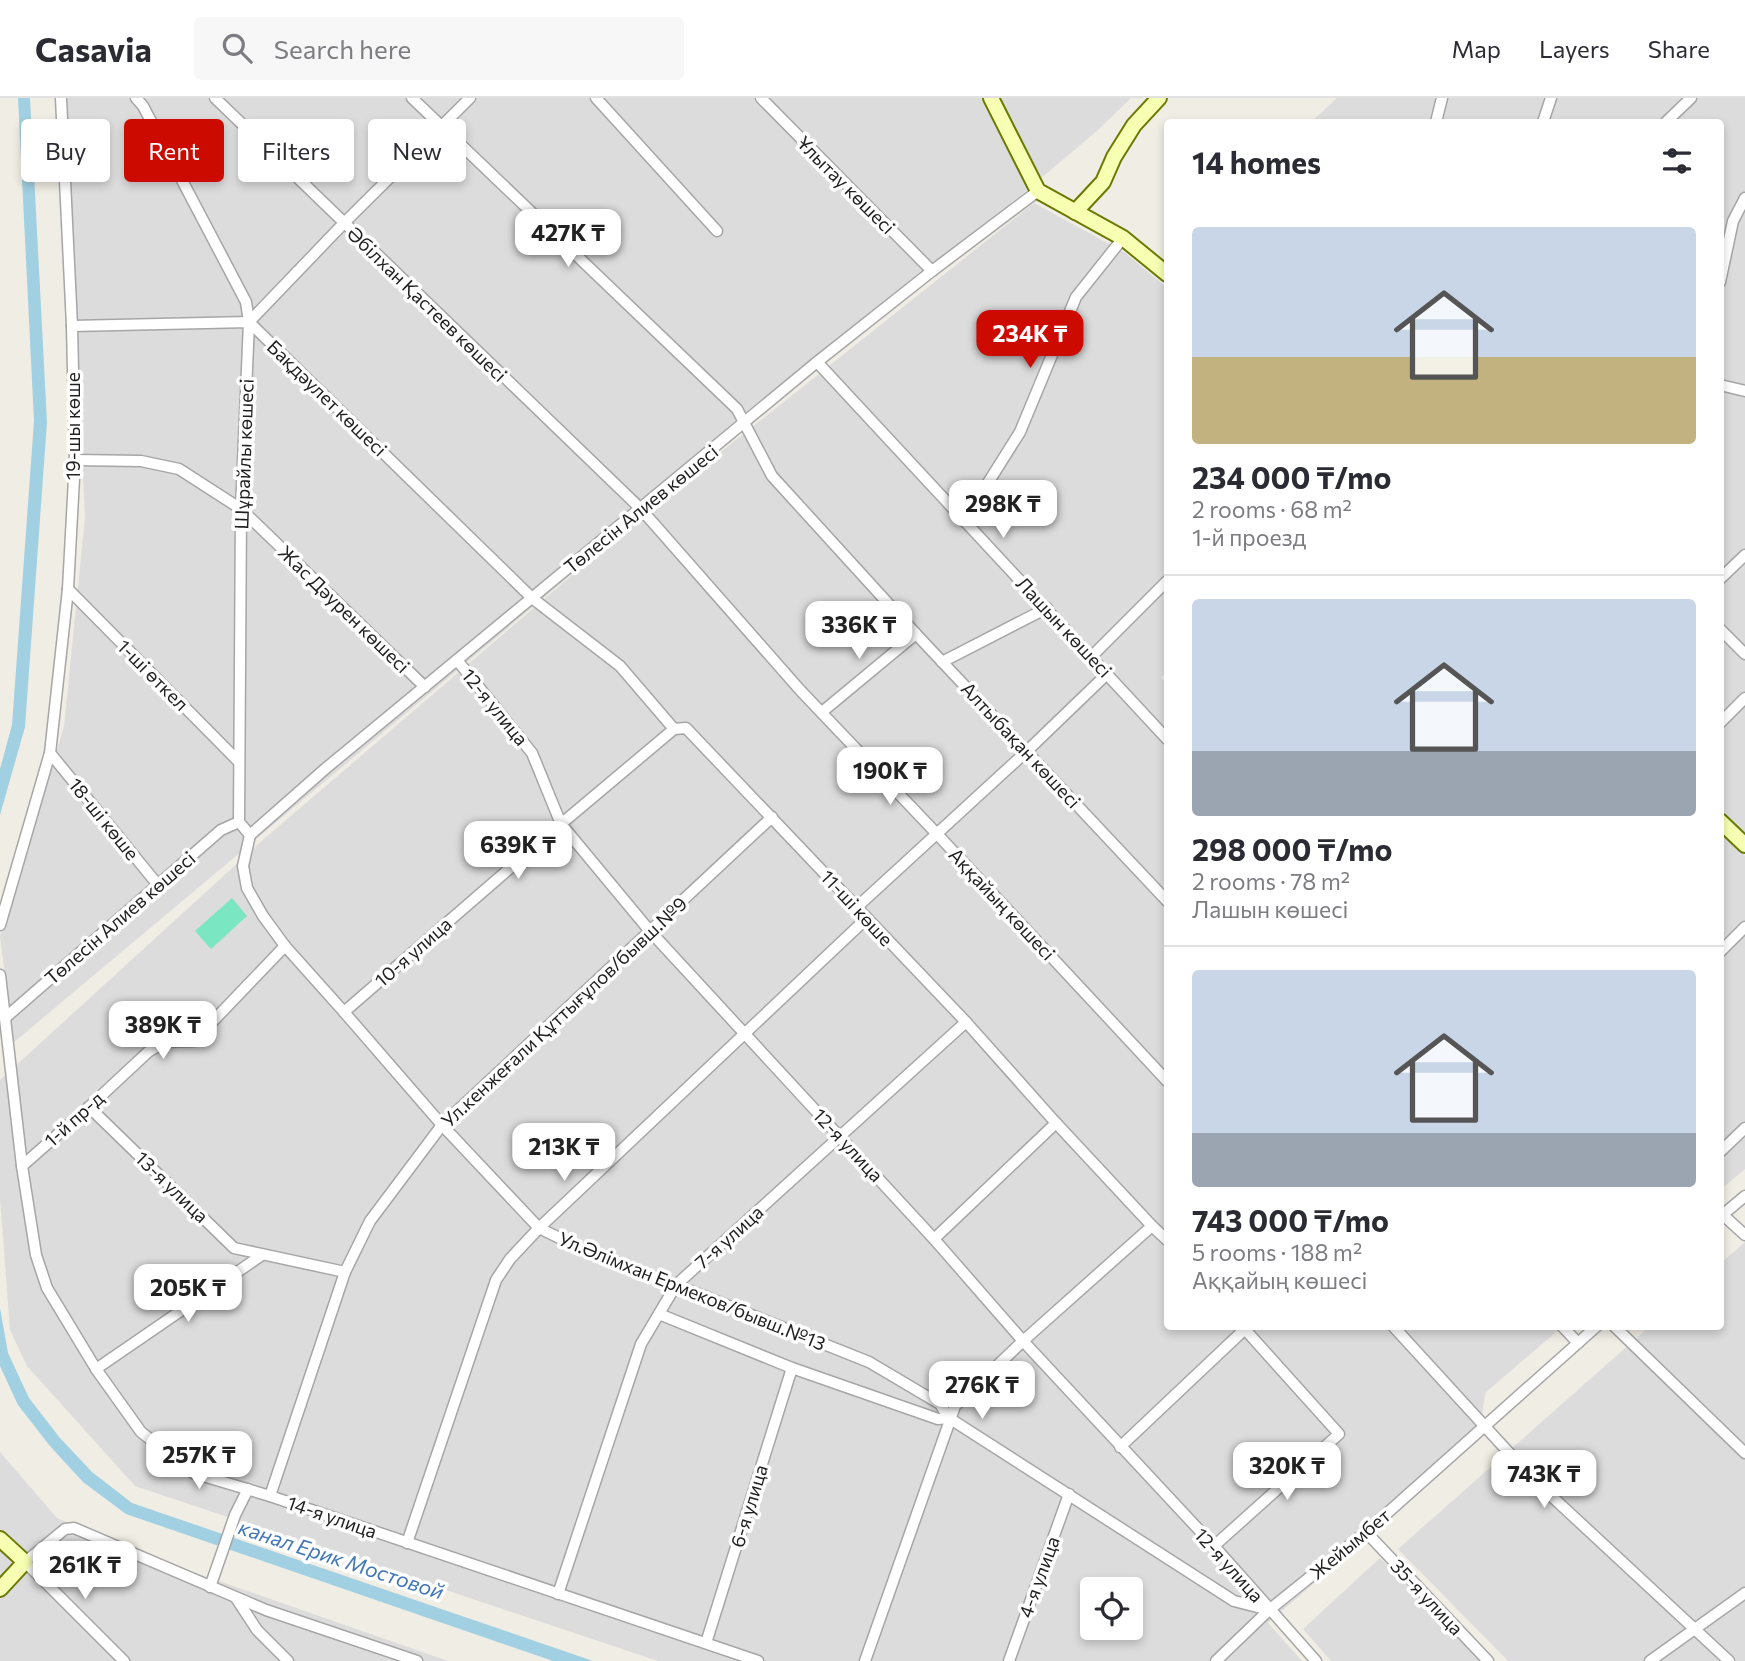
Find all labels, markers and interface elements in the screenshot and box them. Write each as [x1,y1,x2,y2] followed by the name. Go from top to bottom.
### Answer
[194,17,684,80] search box
[35,28,152,69] text: Casavia
[218,29,256,67] icon: search
[274,33,411,64] text: Search here
[1452,34,1501,63] text: Map
[1539,34,1610,63] text: Layers
[1648,34,1710,63] text: Share
[21,119,110,182] chip: Buy
[124,119,224,182] chip: Rent
[238,119,354,182] chip: Filters
[368,119,466,182] chip: New
[793,131,900,238] street label: Ұлытау көшесi
[1658,142,1696,180] icon: filters
[1192,143,1321,180] text: 14 homes
[511,209,625,269] pin: 427K ₸
[531,218,605,246] text: 427K ₸
[343,221,512,386] street label: Әбілхан Қастеев көшесi
[1381,272,1507,398] icon: home
[973,310,1087,370] pin: 234K ₸
[992,319,1068,347] text: 234K ₸
[263,335,392,461] street label: Бақдәулет көшесi
[61,372,84,480] street label: 19-шы көше
[229,378,258,530] street label: Шұрайлы көшесі
[559,439,722,578] street label: Төлесін Алиев көшесі
[1192,458,1391,495] text: 234 000 ₸/mo
[946,480,1060,540] pin: 298K ₸
[965,489,1041,517] text: 298K ₸
[1192,495,1352,523] text: 2 rooms · 68 m²
[1192,523,1306,551] text: 1-й проезд
[274,540,415,677] street label: Жас Дәурен көшесі
[1012,572,1117,682] street label: Лашын көшесі
[802,602,916,661] pin: 336K ₸
[821,610,897,638] text: 336K ₸
[113,634,194,715] street label: 1-шi өткел
[1381,644,1507,770] icon: home
[457,664,533,750] street label: 12-я улица
[957,677,1086,813] street label: Алтыбақан көшесі
[833,748,947,807] pin: 190K ₸
[853,756,927,784] text: 190K ₸
[64,773,144,864] street label: 18-ші көше
[461,822,575,881] pin: 639K ₸
[480,830,556,858] text: 639K ₸
[1192,830,1392,867] text: 298 000 ₸/mo
[945,843,1060,965] street label: Аққайың көшесі
[40,846,199,989] street label: Төлесін Алиев көшесі
[816,865,898,950] street label: 11-ші көше
[1192,867,1350,895] text: 2 rooms · 78 m²
[436,892,691,1132] street label: Ул.кенжеғали Құттығұлов/бывш.№9
[1192,895,1349,923] text: Лашын көшесі
[370,912,456,991] street label: 10-я улица
[106,1002,220,1061] pin: 389K ₸
[125,1010,201,1038] text: 389K ₸
[1381,1015,1507,1141] icon: home
[39,1086,108,1151] street label: 1-й пр-д
[808,1103,888,1186] street label: 12-я улица
[507,1124,621,1183] pin: 213K ₸
[528,1132,600,1160] text: 213K ₸
[131,1146,214,1227] street label: 13-я улица
[690,1200,767,1273] street label: 7-я улица
[1192,1201,1389,1238] text: 743 000 ₸/mo
[555,1226,829,1355] street label: Ул.Әлімхан Ермеков/бывш.№13
[1192,1238,1362,1266] text: 5 rooms · 188 m²
[131,1264,245,1324] pin: 205K ₸
[1192,1266,1367,1294] text: Аққайың көшесі
[150,1273,226,1301] text: 205K ₸
[925,1362,1039,1421] pin: 276K ₸
[945,1370,1019,1398] text: 276K ₸
[142,1432,256,1491] pin: 257K ₸
[162,1440,236,1468] text: 257K ₸
[1230,1442,1344,1502] pin: 320K ₸
[1487,1450,1601,1510] pin: 743K ₸
[1249,1451,1325,1479] text: 320K ₸
[1507,1459,1581,1487] text: 743K ₸
[725,1462,772,1550] street label: 6-я улица
[284,1490,380,1543] street label: 14-я улица
[1305,1503,1395,1584] street label: Жейымбет
[236,1514,447,1604] water label: канал Ерик Мостовой
[1190,1523,1269,1607] street label: 12-я улица
[1013,1533,1064,1621] street label: 4-я улица
[28,1542,142,1601] pin: 261K ₸
[49,1550,121,1578] text: 261K ₸
[1386,1554,1468,1639] street label: 35-я улица
[1080,1577,1143,1640] map controls
[1080,1577,1143,1640] button: locate

